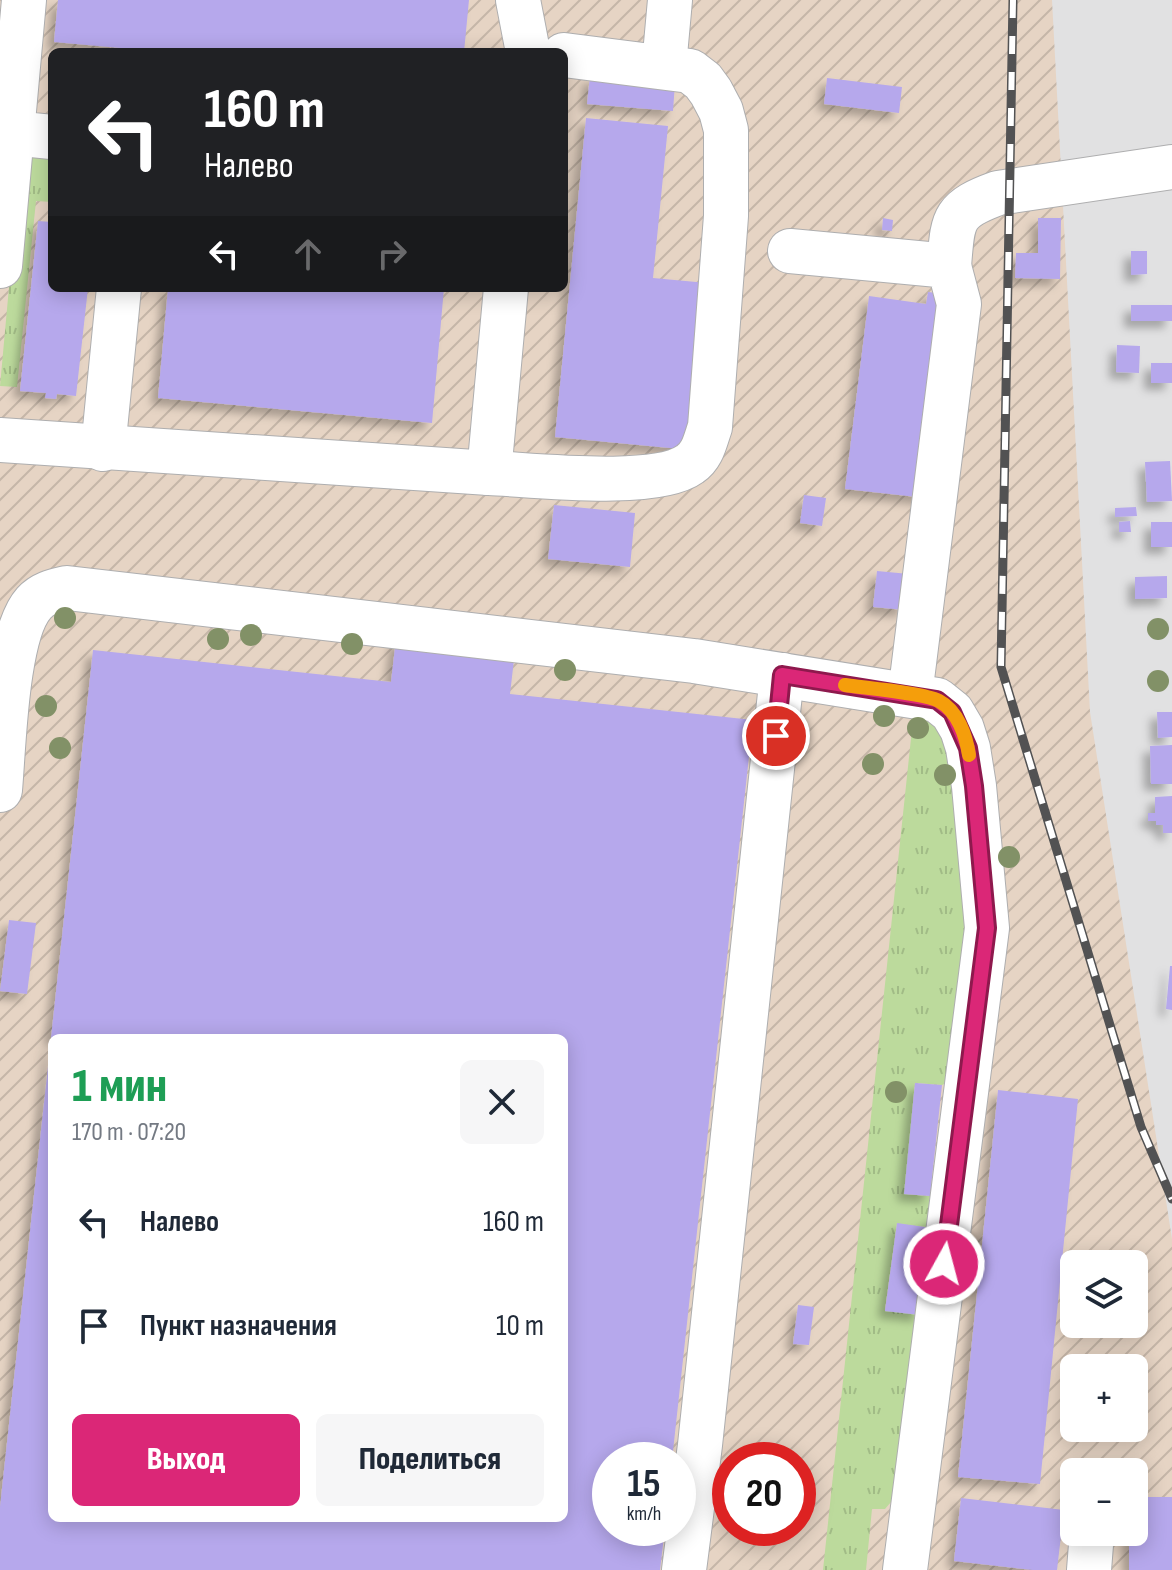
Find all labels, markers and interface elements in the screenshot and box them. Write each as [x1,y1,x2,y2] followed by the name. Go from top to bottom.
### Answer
[204,77,325,144] text: 160 m
[72,80,176,184] icon: left
[204,145,294,188] text: Налево
[202,232,246,276] icon: left
[286,232,330,276] icon: ahead
[370,232,414,276] icon: right
[742,702,810,770] pin
[754,714,798,758] icon: arrive
[72,1058,167,1115] text: 1 мин
[460,1060,544,1144] button: close
[72,1117,186,1148] text: 170 m · 07:20
[72,1200,116,1244] icon: left
[140,1204,219,1240] text: Налево
[483,1204,544,1240] text: 160 m
[902,1222,986,1306] position arrow
[1060,1250,1148,1546] map controls
[1060,1250,1148,1338] button: layers
[72,1304,116,1348] icon: arrive
[140,1308,337,1344] text: Пункт назначения
[496,1308,544,1344] text: 10 m
[1060,1354,1148,1442] button: +
[72,1414,300,1506] button: Выход
[316,1414,544,1506] button: Поделиться
[712,1442,816,1546] speed limit sign: 20
[1060,1458,1148,1546] button: −
[627,1460,661,1508] text: 15
[627,1502,661,1526] text: km/h

